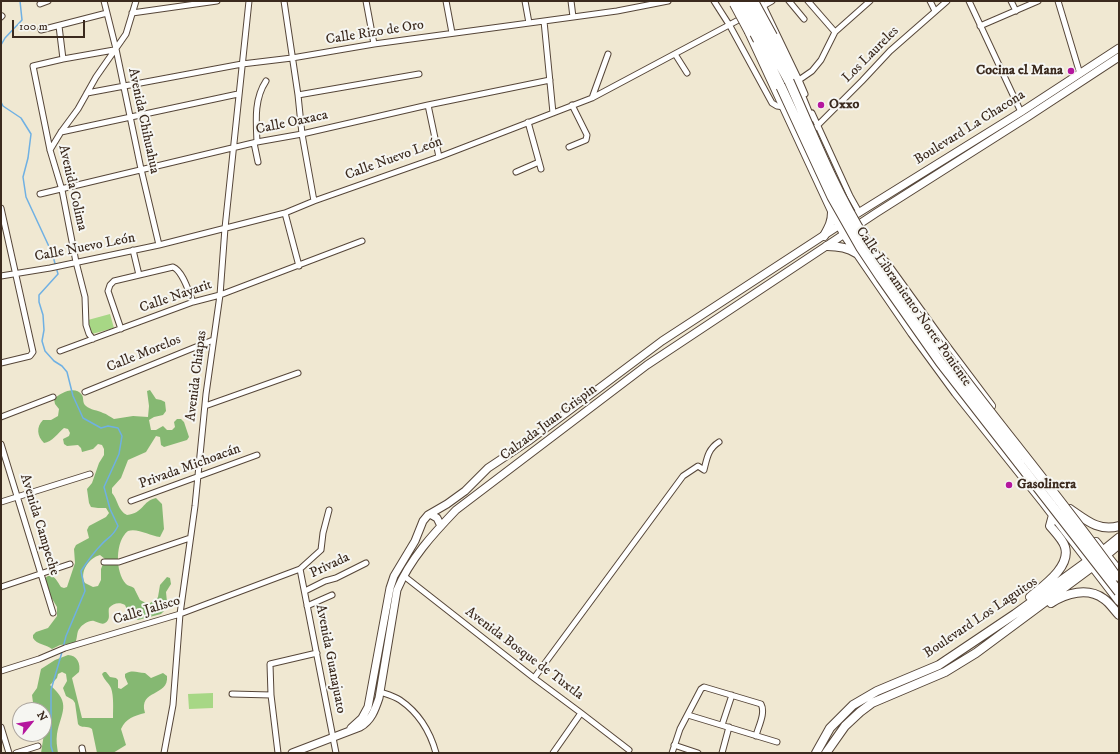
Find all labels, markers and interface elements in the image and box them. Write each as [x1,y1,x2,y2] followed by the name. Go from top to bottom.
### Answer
[14,12,87,38] scale bar
[325,17,425,49] street label: Calle Rizo de Oro
[19,19,48,34] text: 100 m
[839,23,903,87] street label: Los Laureles
[976,63,1063,79] place label: Cocina el Mana
[1066,66,1076,76] marker: Cocina el Mana
[124,67,162,175] street label: Avenida Chihuahua
[912,87,1028,169] street label: Boulevard La Chacona
[829,97,859,113] place label: Oxxo
[816,100,826,110] marker: Oxxo
[255,107,329,139] street label: Calle Oaxaca
[343,134,445,184] street label: Calle Nuevo León
[54,143,90,233] street label: Avenida Colima
[851,224,975,390] street label: Calle Libramiento Norte Poniente
[33,230,137,266] street label: Calle Nuevo León
[138,277,214,317] street label: Calle Nayarit
[183,330,211,422] street label: Avenida Chiapas
[105,332,183,376] street label: Calle Morelos
[497,381,601,465] street label: Calzada Juan Crispin
[137,441,243,493] street label: Privada Michoacán
[16,472,62,578] street label: Avenida Campeche
[1017,477,1076,493] place label: Gasolinera
[1004,480,1014,490] marker: Gasolinera
[307,550,353,582] street label: Privada
[921,574,1041,662] street label: Boulevard Los Laguitos
[112,593,182,629] street label: Calle Jalisco
[311,603,349,715] street label: Avenida Guanajuato
[461,604,587,704] street label: Avenida Bosque de Tuxtla
[12,702,52,742] north arrow
[33,709,50,724] text: N

